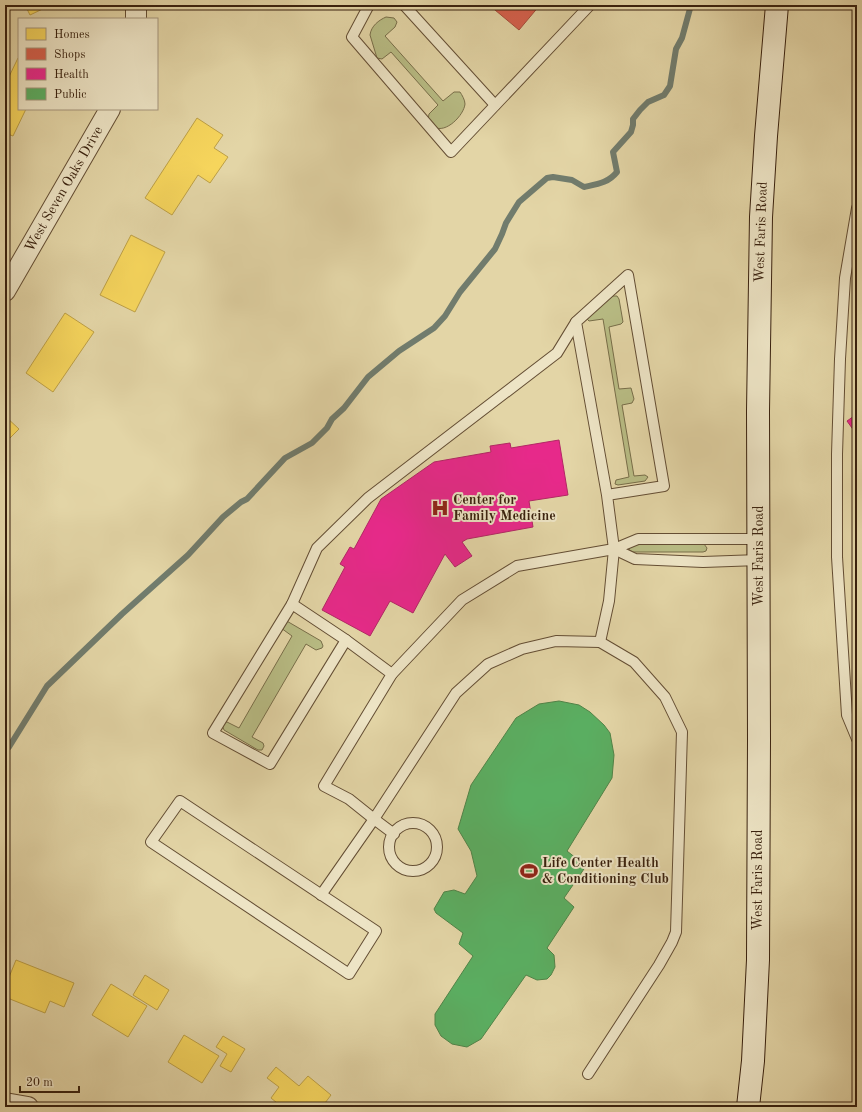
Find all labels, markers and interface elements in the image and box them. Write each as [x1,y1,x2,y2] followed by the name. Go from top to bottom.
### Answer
[18,18,158,110] legend
[54,29,90,41] text: Homes
[54,49,85,61] text: Shops
[54,69,89,81] text: Health
[54,89,86,101] text: Public
[22,124,106,254] street label: West Seven Oaks Drive
[752,181,770,283] street label: West Faris Road
[453,493,556,523] place label: Center for Family Medicine
[430,498,450,518] hospital icon: Center for Family Medicine
[752,505,766,607] street label: West Faris Road
[751,829,765,931] street label: West Faris Road
[542,856,669,886] place label: Life Center Health & Conditioning Club
[519,861,539,881] sports icon: Life Center Health & Conditioning Club
[20,1068,79,1094] scale bar
[26,1077,53,1089] text: 20 m

